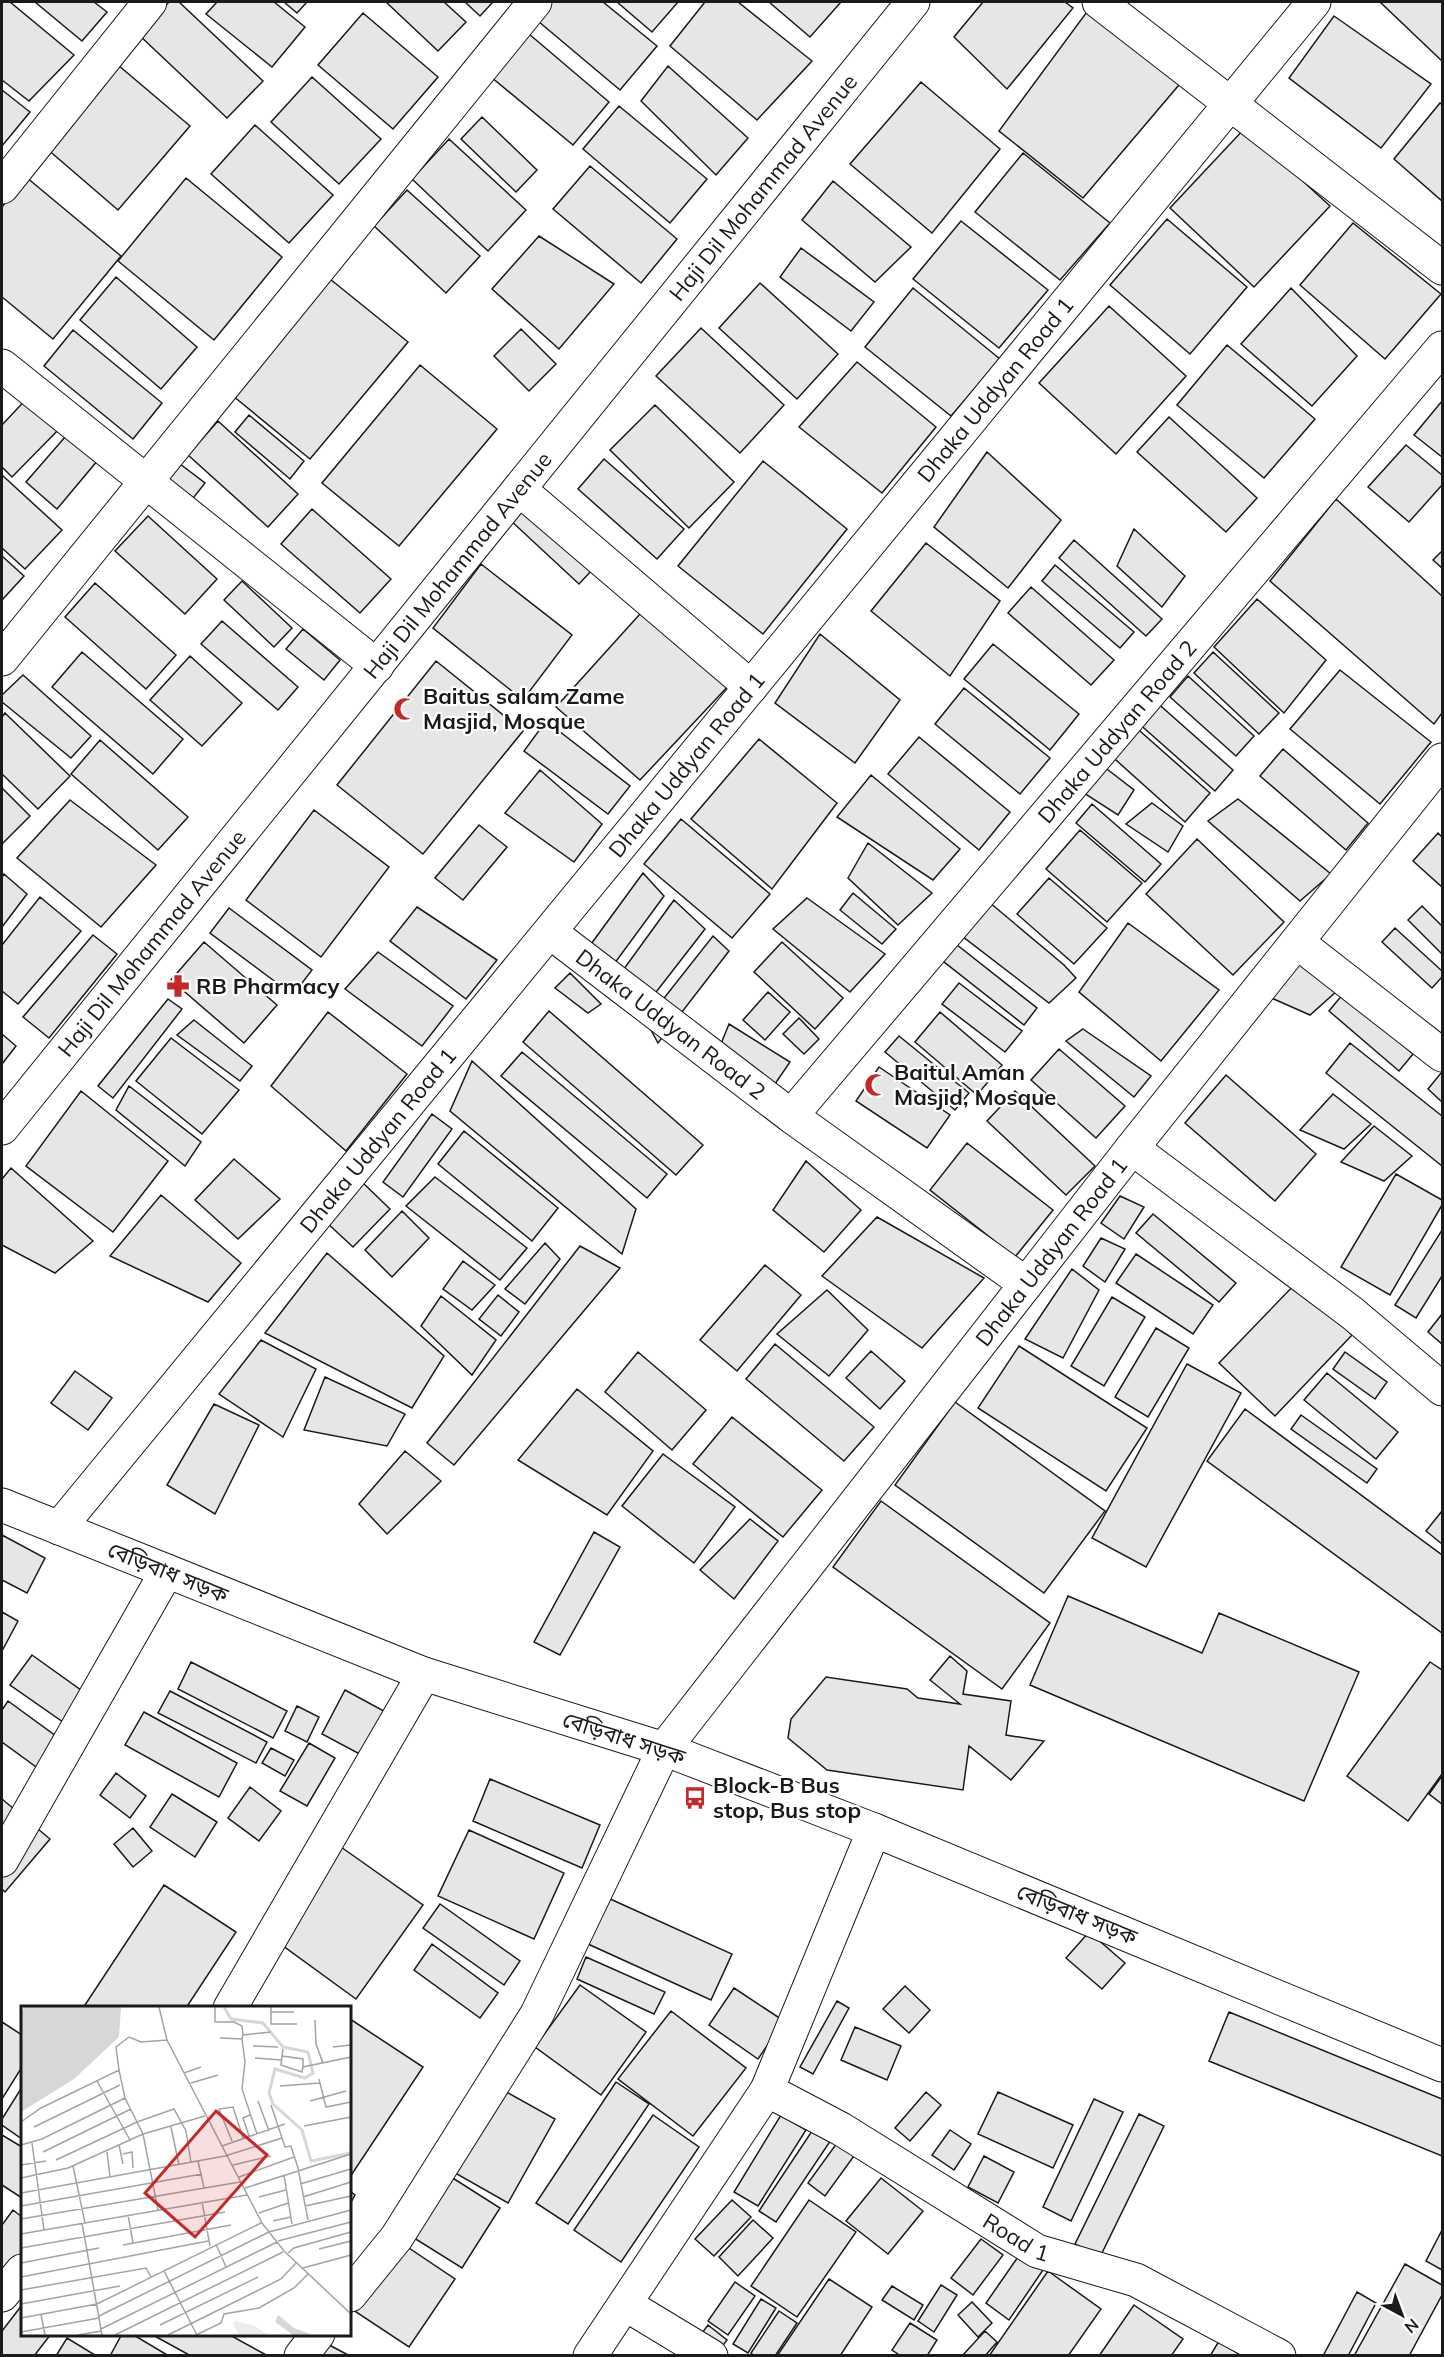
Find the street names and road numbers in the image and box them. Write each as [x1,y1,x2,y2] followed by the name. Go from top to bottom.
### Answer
[663,68,863,307] street label: Haji Dil Mohammad Avenue
[911,291,1080,488] street label: Dhaka Uddyan Road 1
[357,446,558,684] street label: Haji Dil Mohammad Avenue
[1031,634,1202,829] street label: Dhaka Uddyan Road 2
[602,667,771,863] street label: Dhaka Uddyan Road 1
[51,824,252,1062] street label: Haji Dil Mohammad Avenue
[570,943,771,1106] street label: Dhaka Uddyan Road 2
[294,1042,462,1239] street label: Dhaka Uddyan Road 1
[969,1152,1133,1352] street label: Dhaka Uddyan Road 1
[104,1535,233,1609] street label: বেড়িবাধ সড়ক
[559,1705,689,1771] street label: বেড়িবাধ সড়ক
[1013,1877,1142,1951] street label: বেড়িবাধ সড়ক
[978,2207,1052,2268] street label: Road 1

